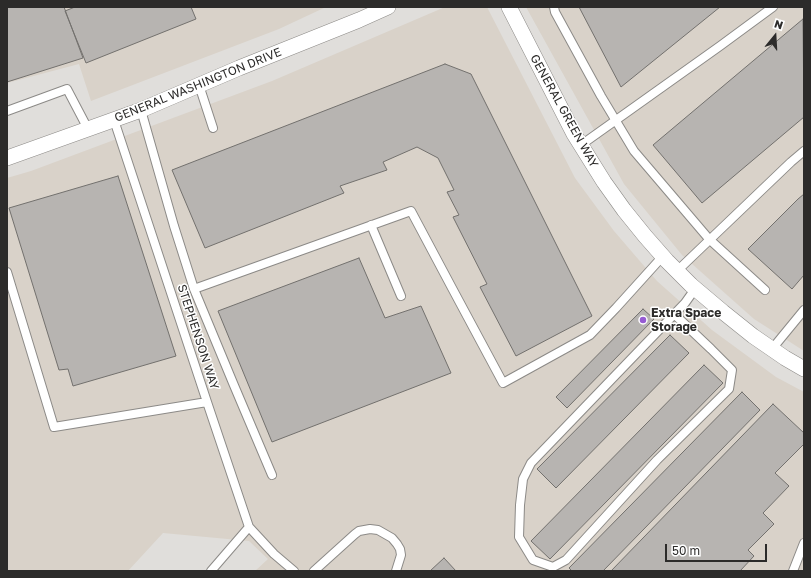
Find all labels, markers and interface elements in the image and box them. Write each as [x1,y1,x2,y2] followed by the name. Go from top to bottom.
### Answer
[755,16,795,56] north arrow
[773,17,785,32] text: N
[112,45,284,125] street label: GENERAL WASHINGTON DRIVE
[527,52,601,170] street label: GENERAL GREEN WAY
[174,283,222,391] street label: STEPHENSON WAY
[651,306,721,334] place label: Extra Space Storage
[638,315,648,325] marker: Extra Space Storage
[667,536,769,562] scale bar
[672,543,700,558] text: 50 m

